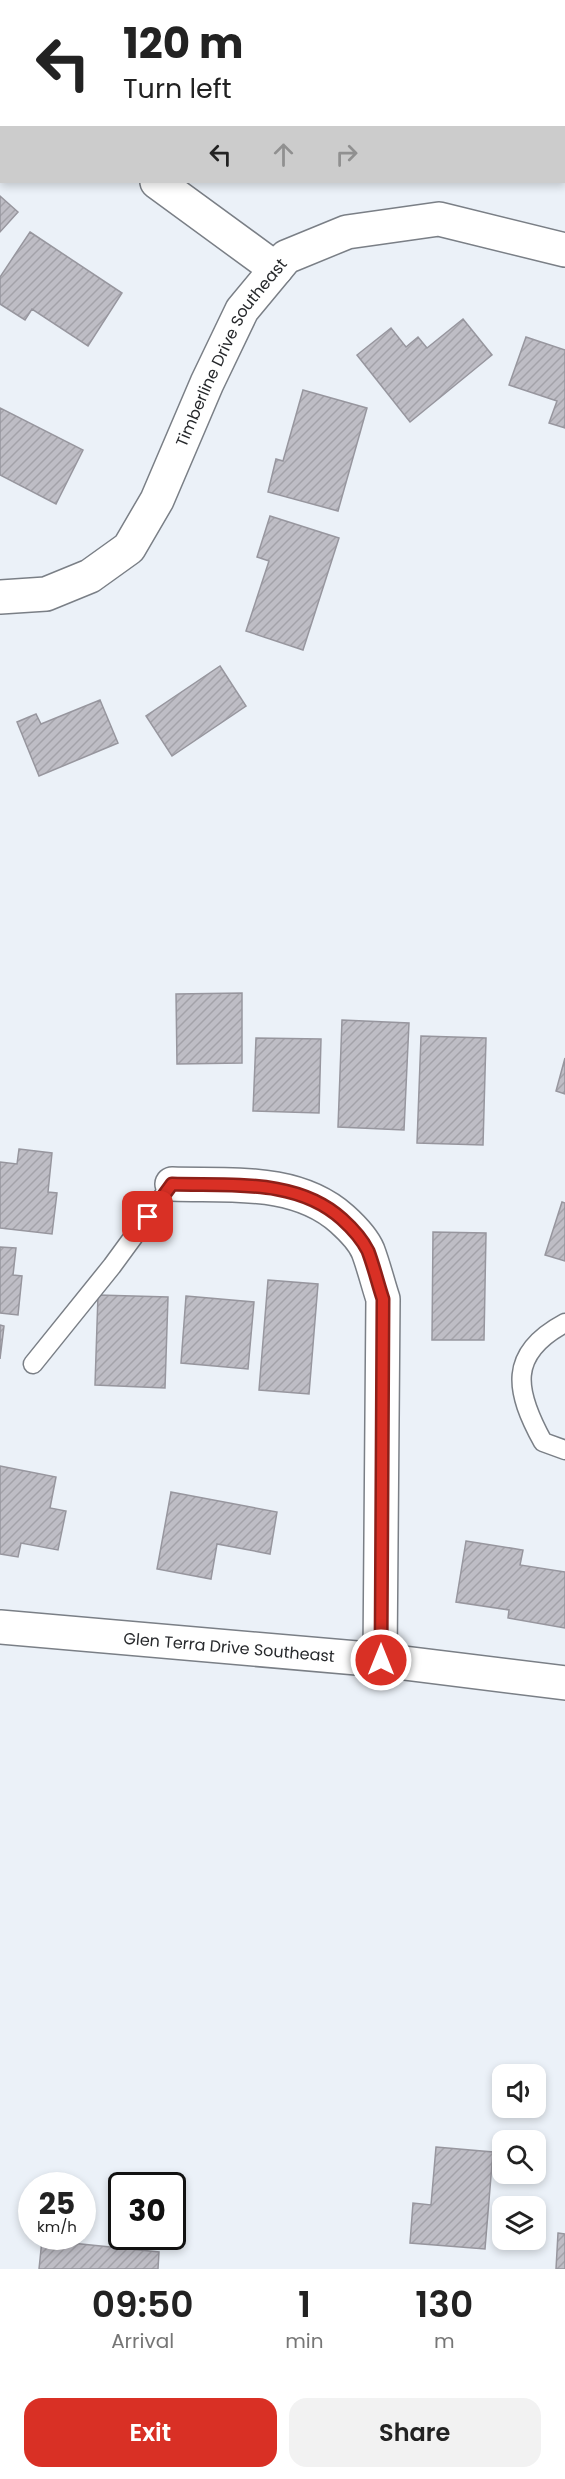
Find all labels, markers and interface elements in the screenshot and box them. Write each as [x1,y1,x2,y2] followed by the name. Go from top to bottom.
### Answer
[123,14,244,73] text: 120 m
[24,24,102,102] icon: left
[123,70,232,107] text: Turn left
[204,138,237,171] icon: left
[267,138,300,171] icon: ahead
[330,138,363,171] icon: right
[170,253,292,450] street label: Timberline Drive Southeast
[122,1191,173,1242] pin
[131,1200,164,1233] icon: arrive
[123,1626,336,1668] street label: Glen Terra Drive Southeast
[349,1628,413,1692] position arrow
[492,2064,546,2250] map controls
[492,2064,546,2118] button: sound
[492,2130,546,2184] button: search
[108,2172,186,2250] speed limit sign: 30
[39,2182,75,2225] text: 25
[492,2196,546,2250] button: layers
[37,2216,77,2237] text: km/h
[92,2279,193,2330] text: 09:50
[298,2279,311,2330] text: 1
[415,2279,473,2330] text: 130
[111,2327,174,2355] text: Arrival
[285,2327,324,2355] text: min
[434,2327,455,2355] text: m
[24,2398,277,2467] button: Exit
[289,2398,541,2467] button: Share

